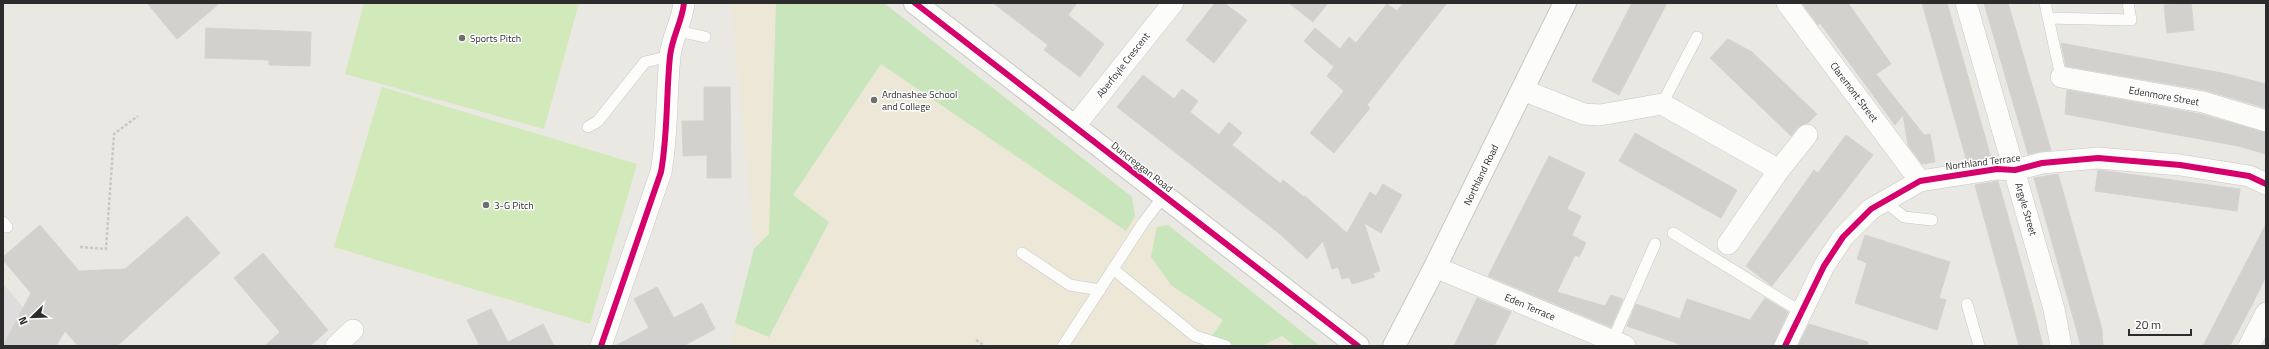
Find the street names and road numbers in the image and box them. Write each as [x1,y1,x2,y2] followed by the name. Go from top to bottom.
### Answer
[1093,29,1154,101] street label: Aberfoyle Crescent
[1826,59,1882,126] street label: Claremont Street
[2128,82,2201,110] street label: Edenmore Street
[1108,138,1176,196] street label: Duncreggan Road
[1460,142,1502,208] street label: Northland Road
[1945,150,2021,174] street label: Northland Terrace
[2011,181,2041,238] street label: Argyle Street
[1502,290,1558,324] street label: Eden Terrace

